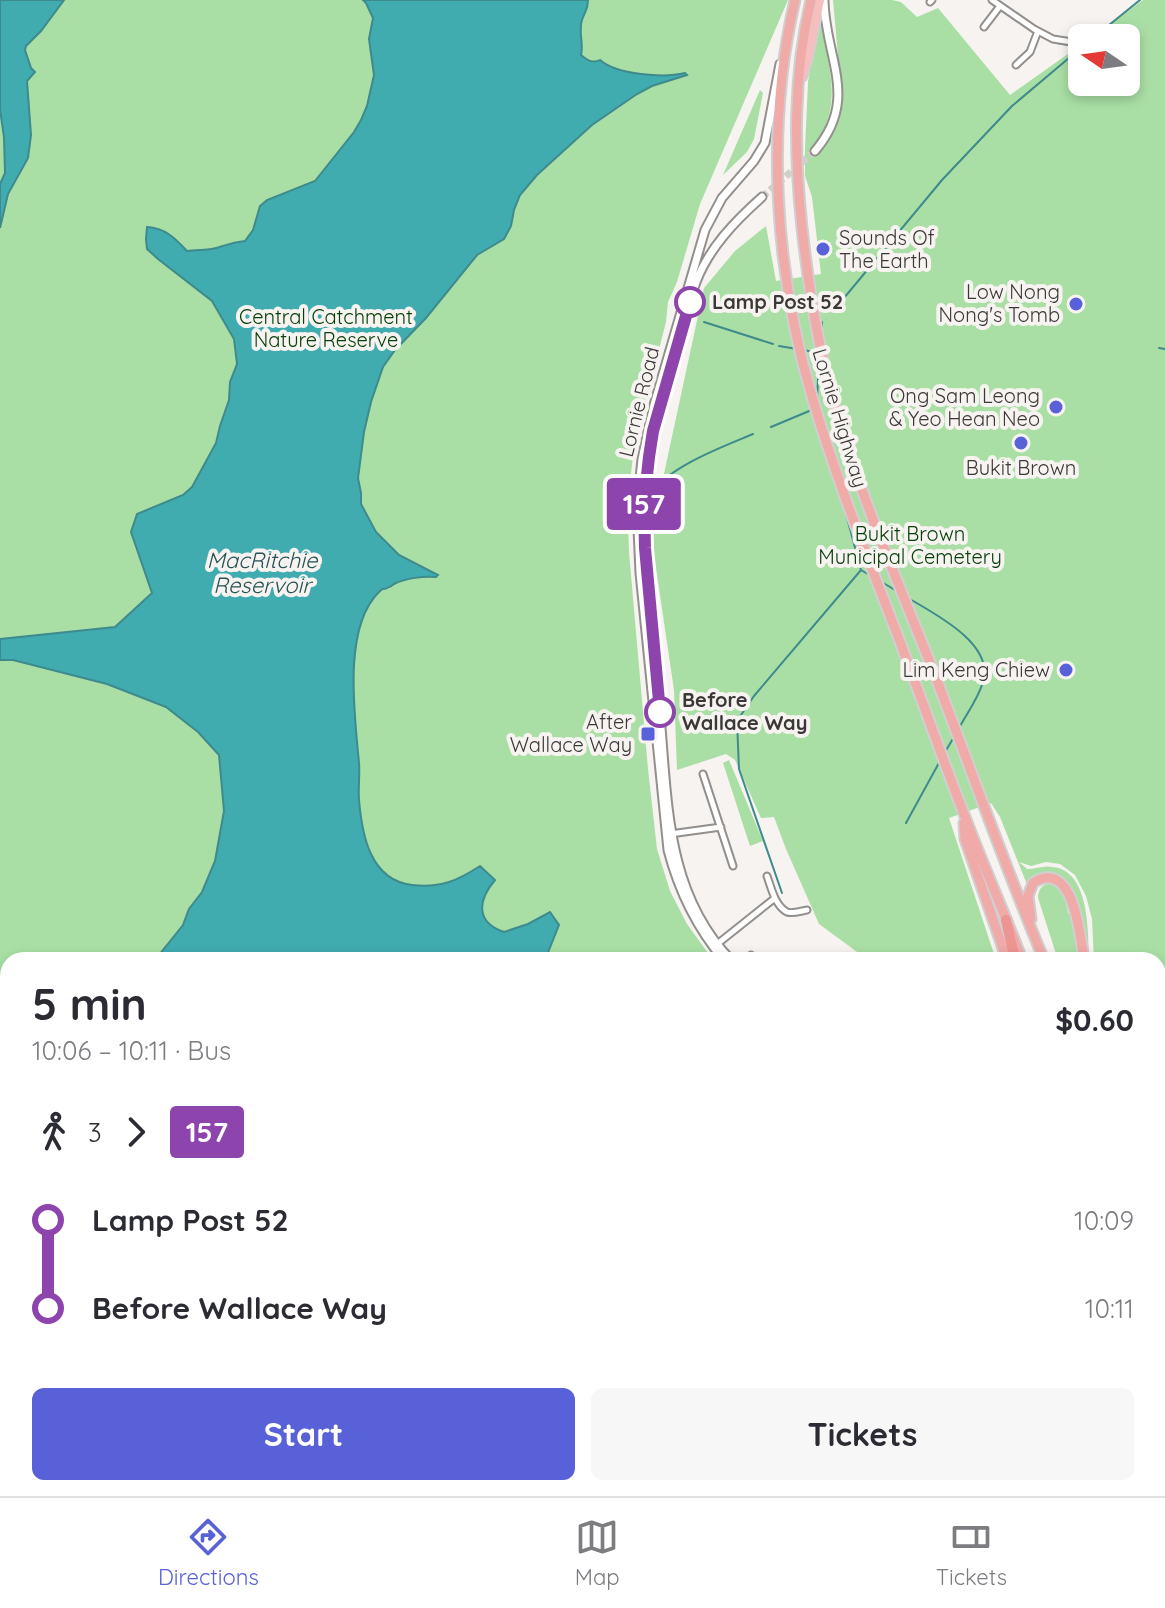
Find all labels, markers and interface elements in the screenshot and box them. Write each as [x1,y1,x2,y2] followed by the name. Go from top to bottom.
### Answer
[1068,24,1140,96] north arrow
[1068,24,1140,96] map controls
[839,225,935,273] place label: Sounds Of The Earth
[814,240,832,258] marker: Sounds Of The Earth
[939,279,1060,327] place label: Low Nong Nong's Tomb
[675,287,705,317] marker: Lamp Post 52
[712,289,843,314] place label: Lamp Post 52
[1067,295,1085,313] marker: Low Nong Nong's Tomb
[239,304,413,352] park label: Central Catchment Nature Reserve
[613,344,664,460] street label: Lornie Road
[807,345,874,490] street label: Lornie Highway
[889,383,1040,431] place label: Ong Sam Leong & Yeo Hean Neo
[1047,398,1065,416] marker: Ong Sam Leong & Yeo Hean Neo
[1012,434,1030,452] marker: Bukit Brown
[966,455,1076,480] place label: Bukit Brown
[598,478,690,530] line badge: 157
[623,486,665,521] text: 157
[818,521,1002,569] park label: Bukit Brown Municipal Cemetery
[207,546,319,599] water label: MacRitchie Reservoir
[902,657,1050,682] place label: Lim Keng Chiew
[1057,661,1075,679] marker: Lim Keng Chiew
[682,687,807,735] place label: Before Wallace Way
[645,697,675,727] marker: Before Wallace Way
[510,709,632,757] place label: After Wallace Way
[639,725,657,743] marker: After Wallace Way
[32,976,147,1031] text: 5 min
[1055,1001,1134,1039] text: $0.60
[32,1034,231,1067] text: 10:06 – 10:11 · Bus
[32,1110,76,1154] icon: walk
[114,1110,158,1154] icon: forward
[186,1114,228,1149] text: 157
[88,1116,102,1149] text: 3
[92,1201,289,1239] text: Lamp Post 52
[1074,1204,1134,1237] text: 10:09
[92,1289,387,1327] text: Before Wallace Way
[1085,1292,1134,1325] text: 10:11
[32,1388,575,1480] button: Start
[591,1388,1134,1480] button: Tickets
[158,1515,259,1591] tab: Directions
[575,1515,620,1591] tab: Map
[936,1515,1007,1591] tab: Tickets

